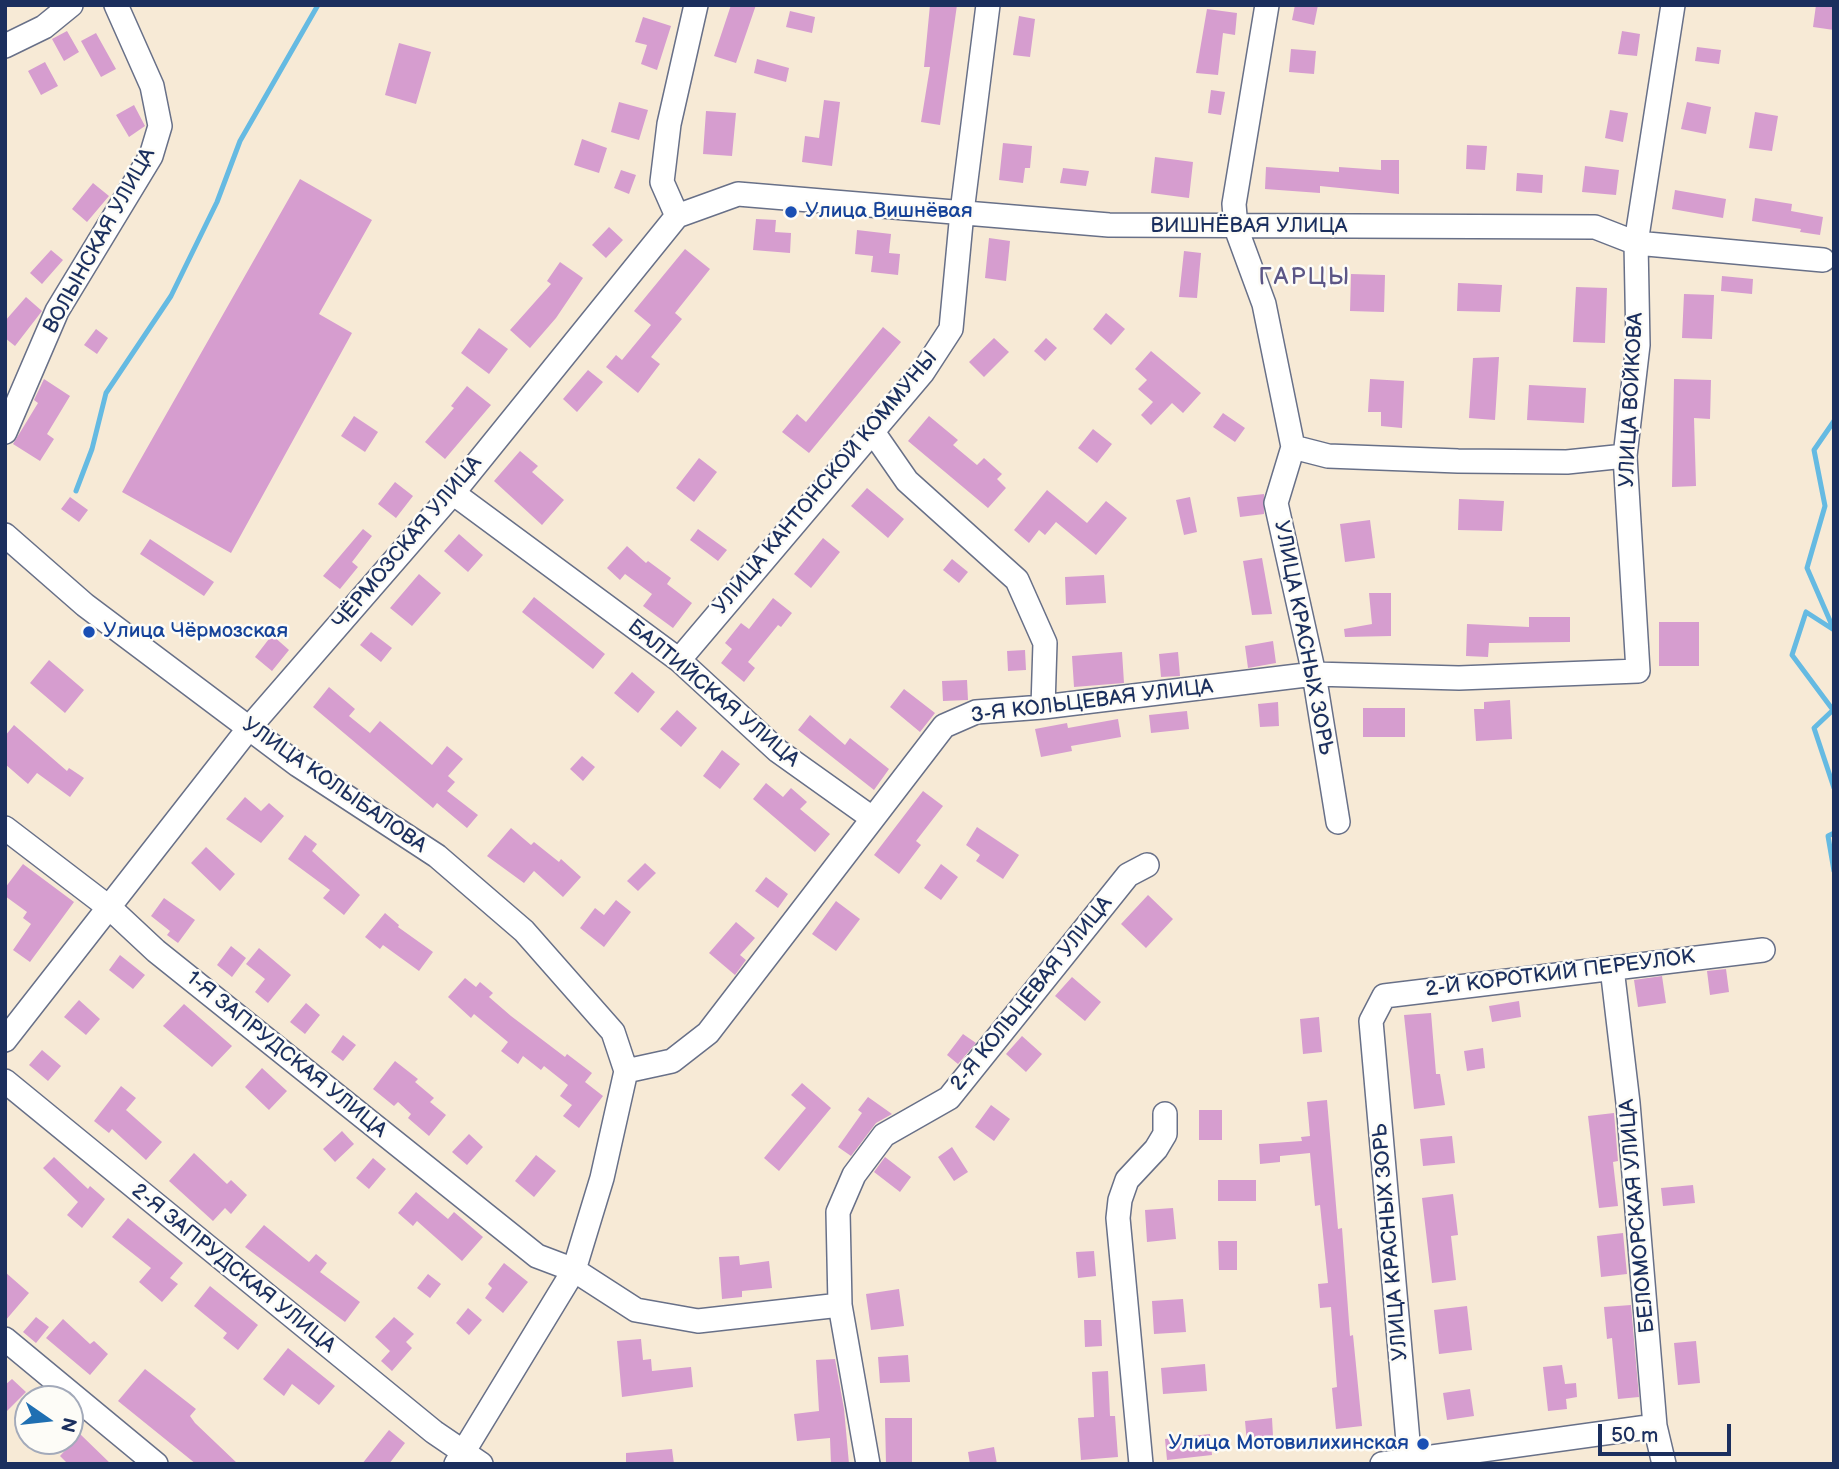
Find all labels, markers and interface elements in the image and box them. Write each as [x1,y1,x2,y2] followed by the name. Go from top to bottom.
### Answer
[39,144,161,338] street label: ВОЛЫНСКАЯ УЛИЦА
[805,199,973,225] place label: Улица Вишнёвая
[783,204,799,220] marker: Улица Вишнёвая
[1151,214,1347,240] street label: ВИШНЁВАЯ УЛИЦА
[1259,264,1351,292] district label: ГАРЦЫ
[1615,312,1649,488] street label: УЛИЦА ВОЙКОВА
[708,346,944,620] street label: УЛИЦА КАНТОНСКОЙ КОММУНЫ
[328,451,488,635] street label: ЧЁРМОЗСКАЯ УЛИЦА
[1268,519,1338,757] street label: УЛИЦА КРАСНЫХ ЗОРЬ
[622,615,804,773] street label: БАЛТИЙСКАЯ УЛИЦА
[103,619,288,645] place label: Улица Чёрмозская
[81,624,97,640] marker: Улица Чёрмозская
[970,675,1214,729] street label: 3-Я КОЛЬЦЕВАЯ УЛИЦА
[237,713,431,859] street label: УЛИЦА КОЛЫБАЛОВА
[946,892,1118,1096] street label: 2-Я КОЛЬЦЕВАЯ УЛИЦА
[1424,945,1696,1003] street label: 2-Й КОРОТКИЙ ПЕРЕУЛОК
[181,966,391,1144] street label: 1-Я ЗАПРУДСКАЯ УЛИЦА
[1615,1098,1661,1334] street label: БЕЛОМОРСКАЯ УЛИЦА
[1368,1122,1414,1362] street label: УЛИЦА КРАСНЫХ ЗОРЬ
[126,1179,340,1359] street label: 2-Я ЗАПРУДСКАЯ УЛИЦА
[14,1385,84,1455] north arrow
[1601,1410,1734,1454] scale bar
[55,1415,81,1434] text: N
[1611,1423,1658,1448] text: 50 m
[1168,1431,1409,1457] place label: Улица Мотовилихинская
[1415,1436,1431,1452] marker: Улица Мотовилихинская

